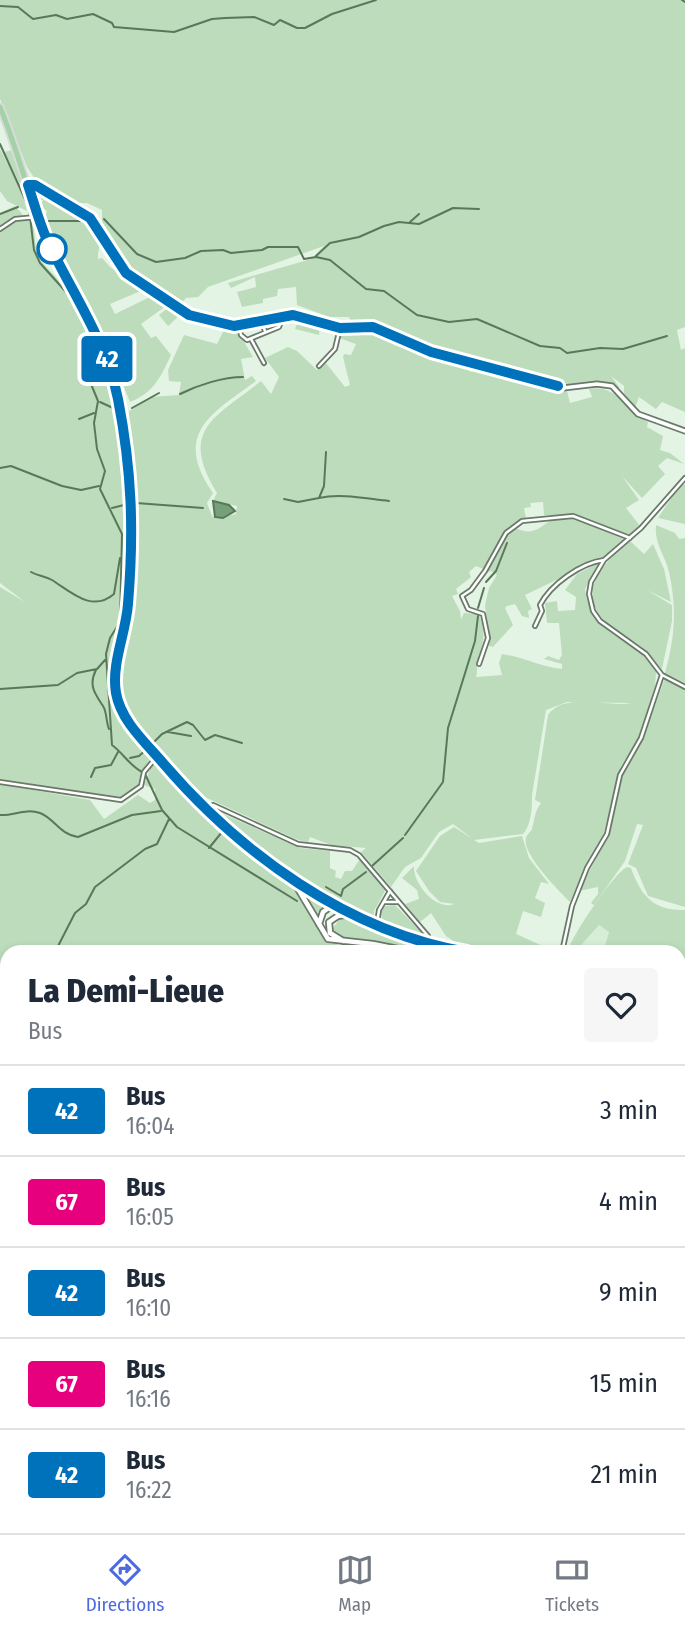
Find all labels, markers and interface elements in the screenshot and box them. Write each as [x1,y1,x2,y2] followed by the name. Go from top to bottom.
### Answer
[37,234,67,264] unlabelled marker
[76,336,138,382] line badge: 42
[95,345,119,373] text: 42
[584,968,658,1042] button: heart
[28,971,224,1011] text: La Demi-Lieue
[28,1017,62,1045] text: Bus
[126,1081,165,1112] text: Bus
[600,1095,658,1126] text: 3 min
[55,1097,78,1125] text: 42
[126,1112,174,1140] text: 16:04
[126,1172,165,1203] text: Bus
[599,1186,658,1217] text: 4 min
[55,1188,78,1216] text: 67
[126,1203,174,1231] text: 16:05
[126,1263,165,1294] text: Bus
[599,1277,658,1308] text: 9 min
[55,1279,78,1307] text: 42
[126,1294,171,1322] text: 16:10
[126,1354,165,1385] text: Bus
[590,1368,658,1399] text: 15 min
[55,1370,78,1398] text: 67
[126,1385,171,1413] text: 16:16
[126,1445,165,1476] text: Bus
[591,1459,658,1490] text: 21 min
[55,1461,78,1489] text: 42
[126,1476,172,1504] text: 16:22
[86,1551,164,1616] tab: Directions
[336,1551,374,1616] tab: Map
[545,1551,599,1616] tab: Tickets

